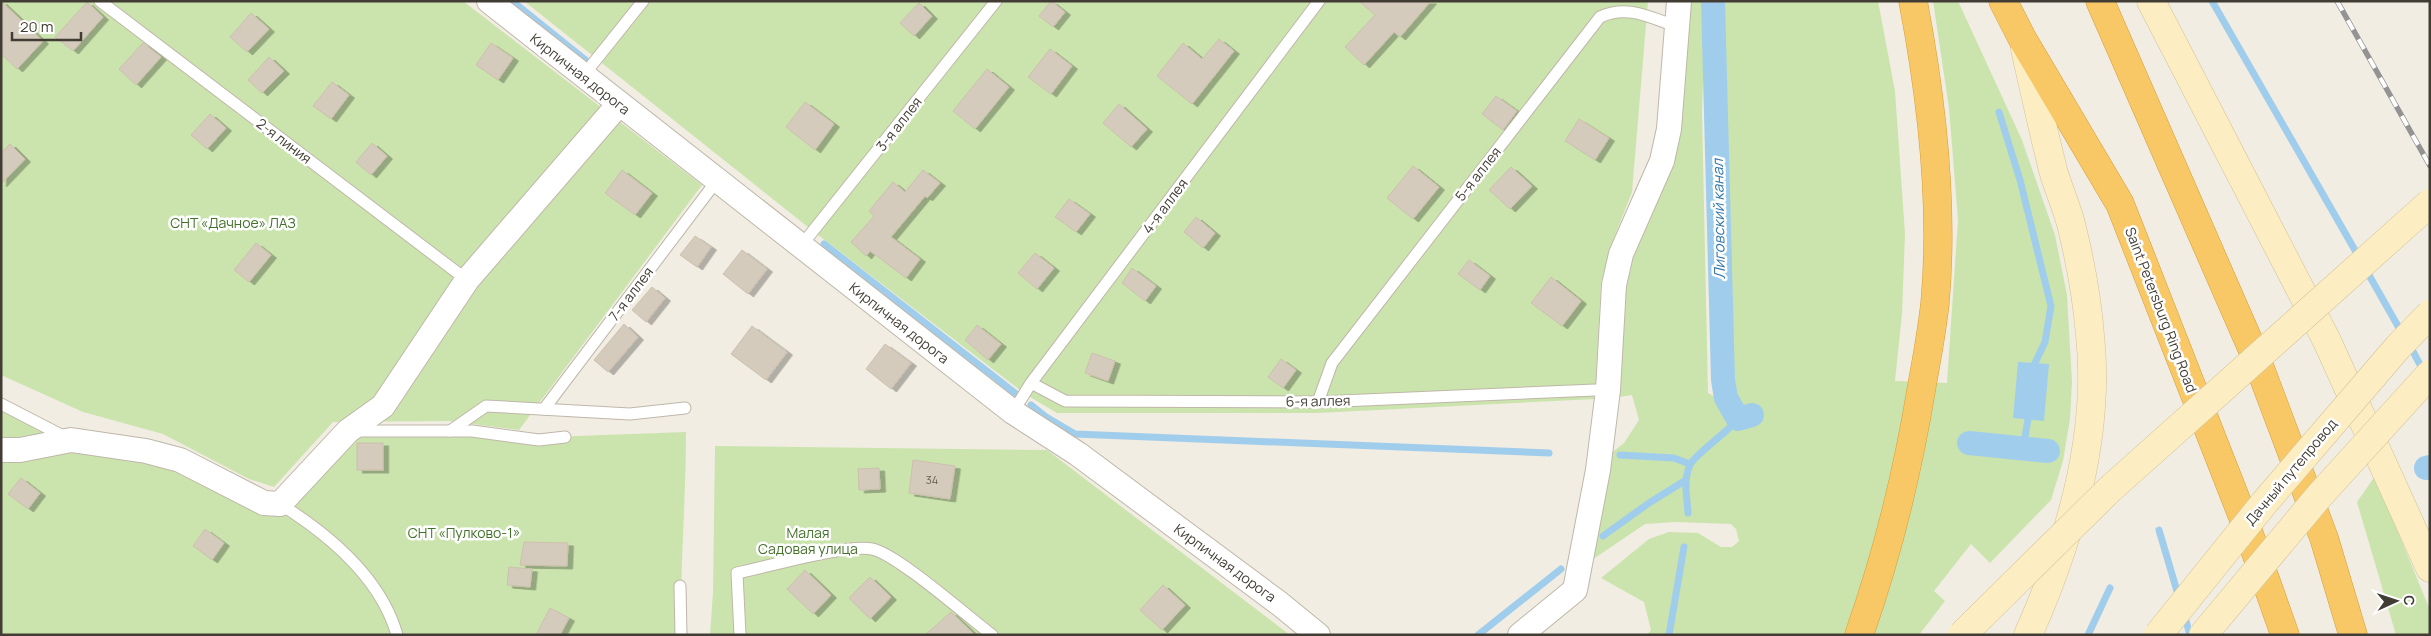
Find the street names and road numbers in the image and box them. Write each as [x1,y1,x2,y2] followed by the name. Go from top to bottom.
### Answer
[526,29,634,119] street label: Кирпичная дорога
[871,93,926,155] street label: 3-я аллея
[253,114,316,168] street label: 2-я линия
[1450,143,1505,205] street label: 5-я аллея
[1138,174,1192,237] street label: 4-я аллея
[2121,224,2202,395] street label: Saint Petersburg Ring Road
[604,263,657,325] street label: 7-я аллея
[845,278,953,368] street label: Кирпичная дорога
[1285,390,1351,411] street label: 6-я аллея
[2240,414,2341,529] street label: Дачный путепровод
[1170,519,1280,606] street label: Кирпичная дорога

